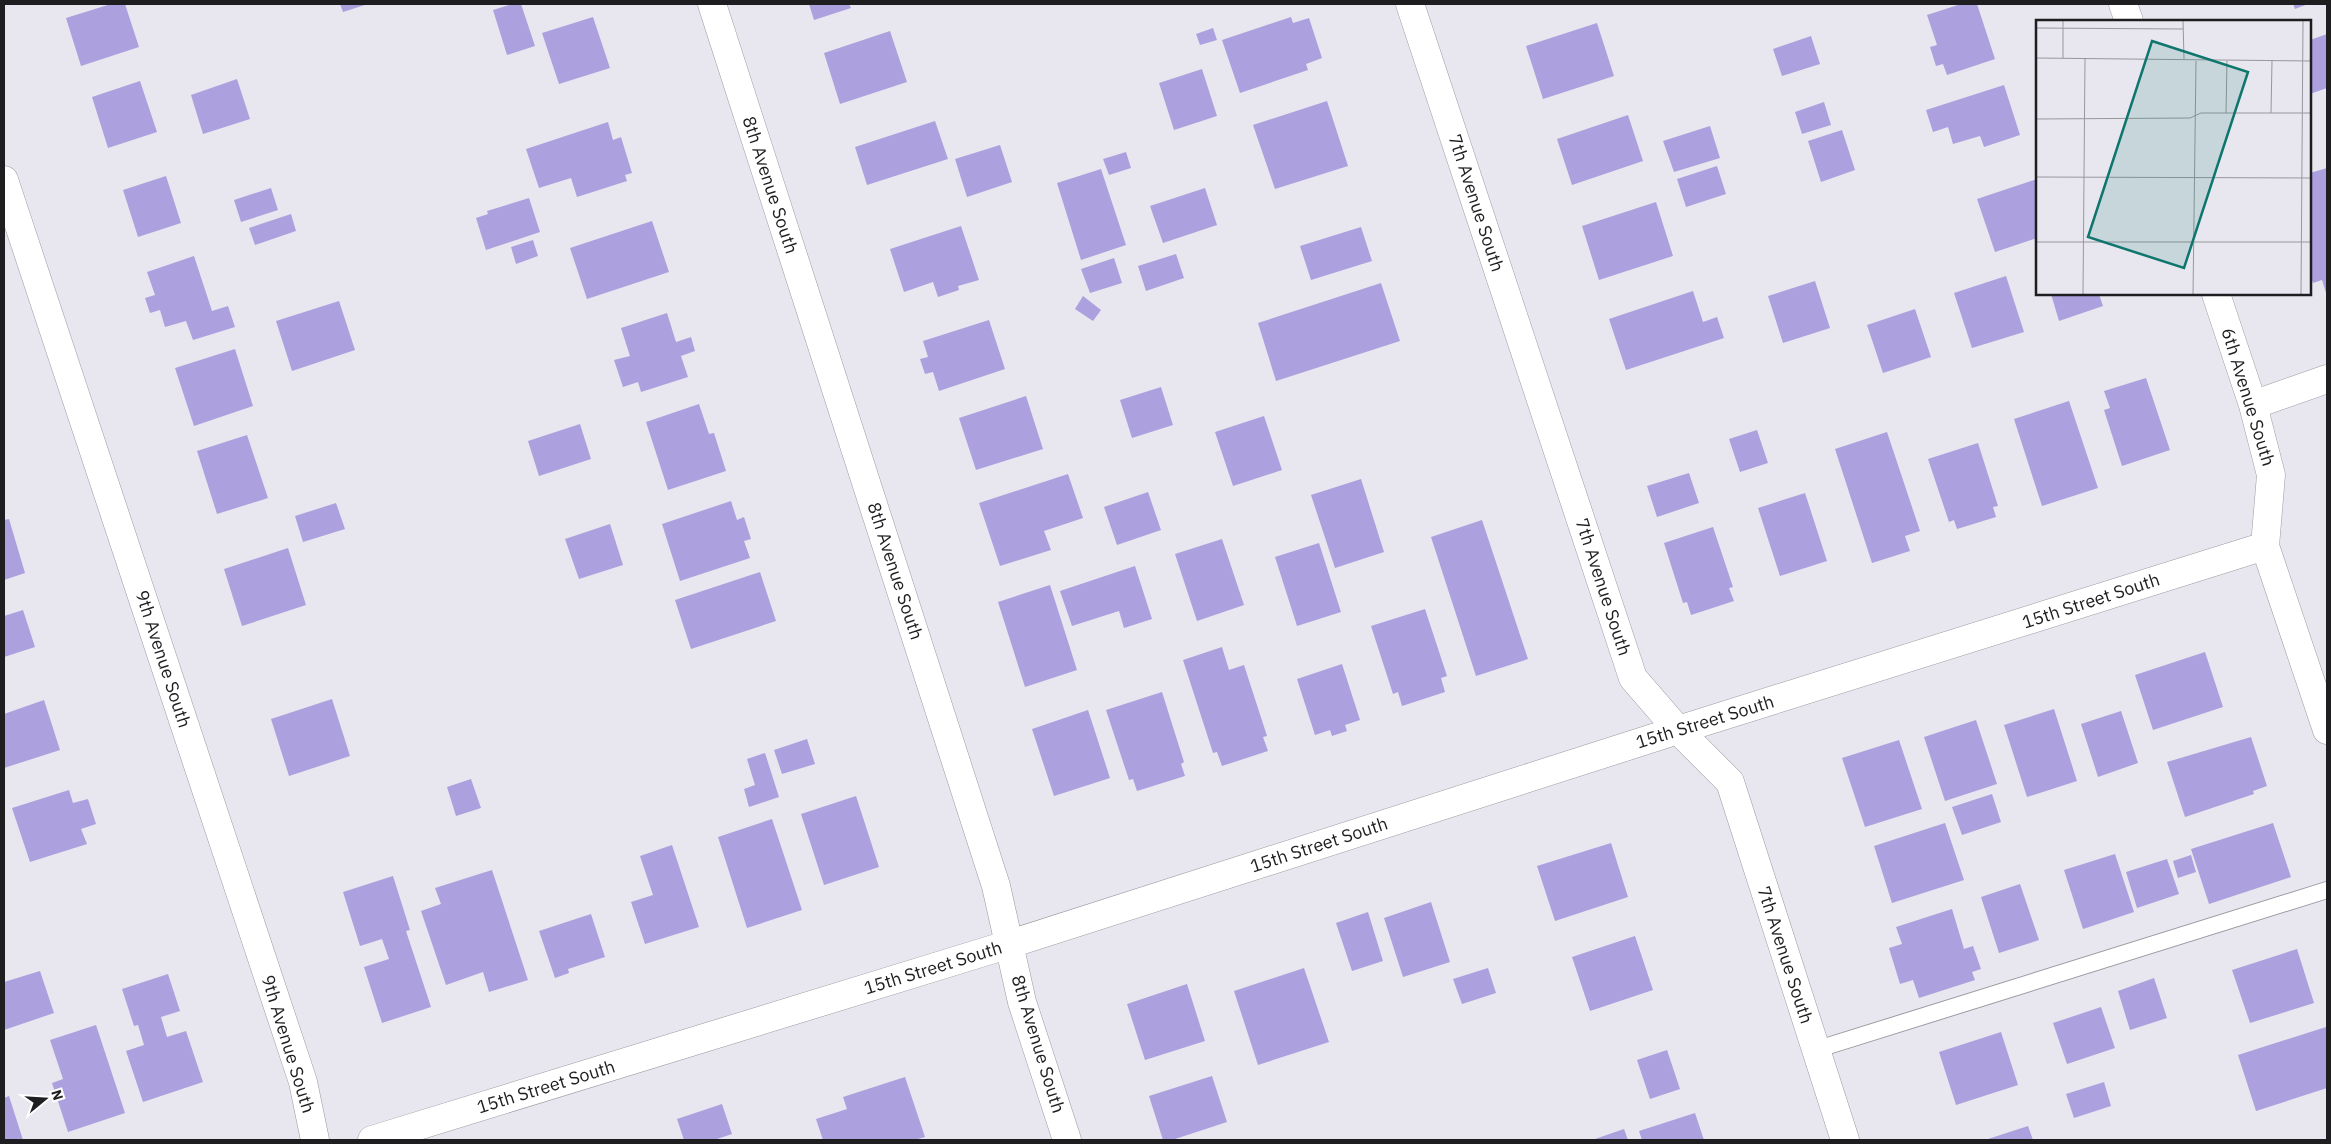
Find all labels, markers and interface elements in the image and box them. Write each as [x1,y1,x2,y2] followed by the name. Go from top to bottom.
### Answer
[2036,20,2311,295] inset map
[737,113,804,257] street label: 8th Avenue South
[1443,131,1510,275] street label: 7th Avenue South
[2217,325,2280,469] street label: 6th Avenue South
[862,499,929,643] street label: 8th Avenue South
[1570,515,1637,659] street label: 7th Avenue South
[2019,567,2163,634] street label: 15th Street South
[130,587,197,731] street label: 9th Avenue South
[1633,690,1777,753] street label: 15th Street South
[1247,811,1391,878] street label: 15th Street South
[1752,883,1819,1027] street label: 7th Avenue South
[861,936,1005,999] street label: 15th Street South
[257,972,320,1116] street label: 9th Avenue South
[1007,972,1070,1116] street label: 8th Avenue South
[474,1055,618,1118] street label: 15th Street South
[20,1074,70,1124] north arrow
[47,1087,67,1103] text: N

